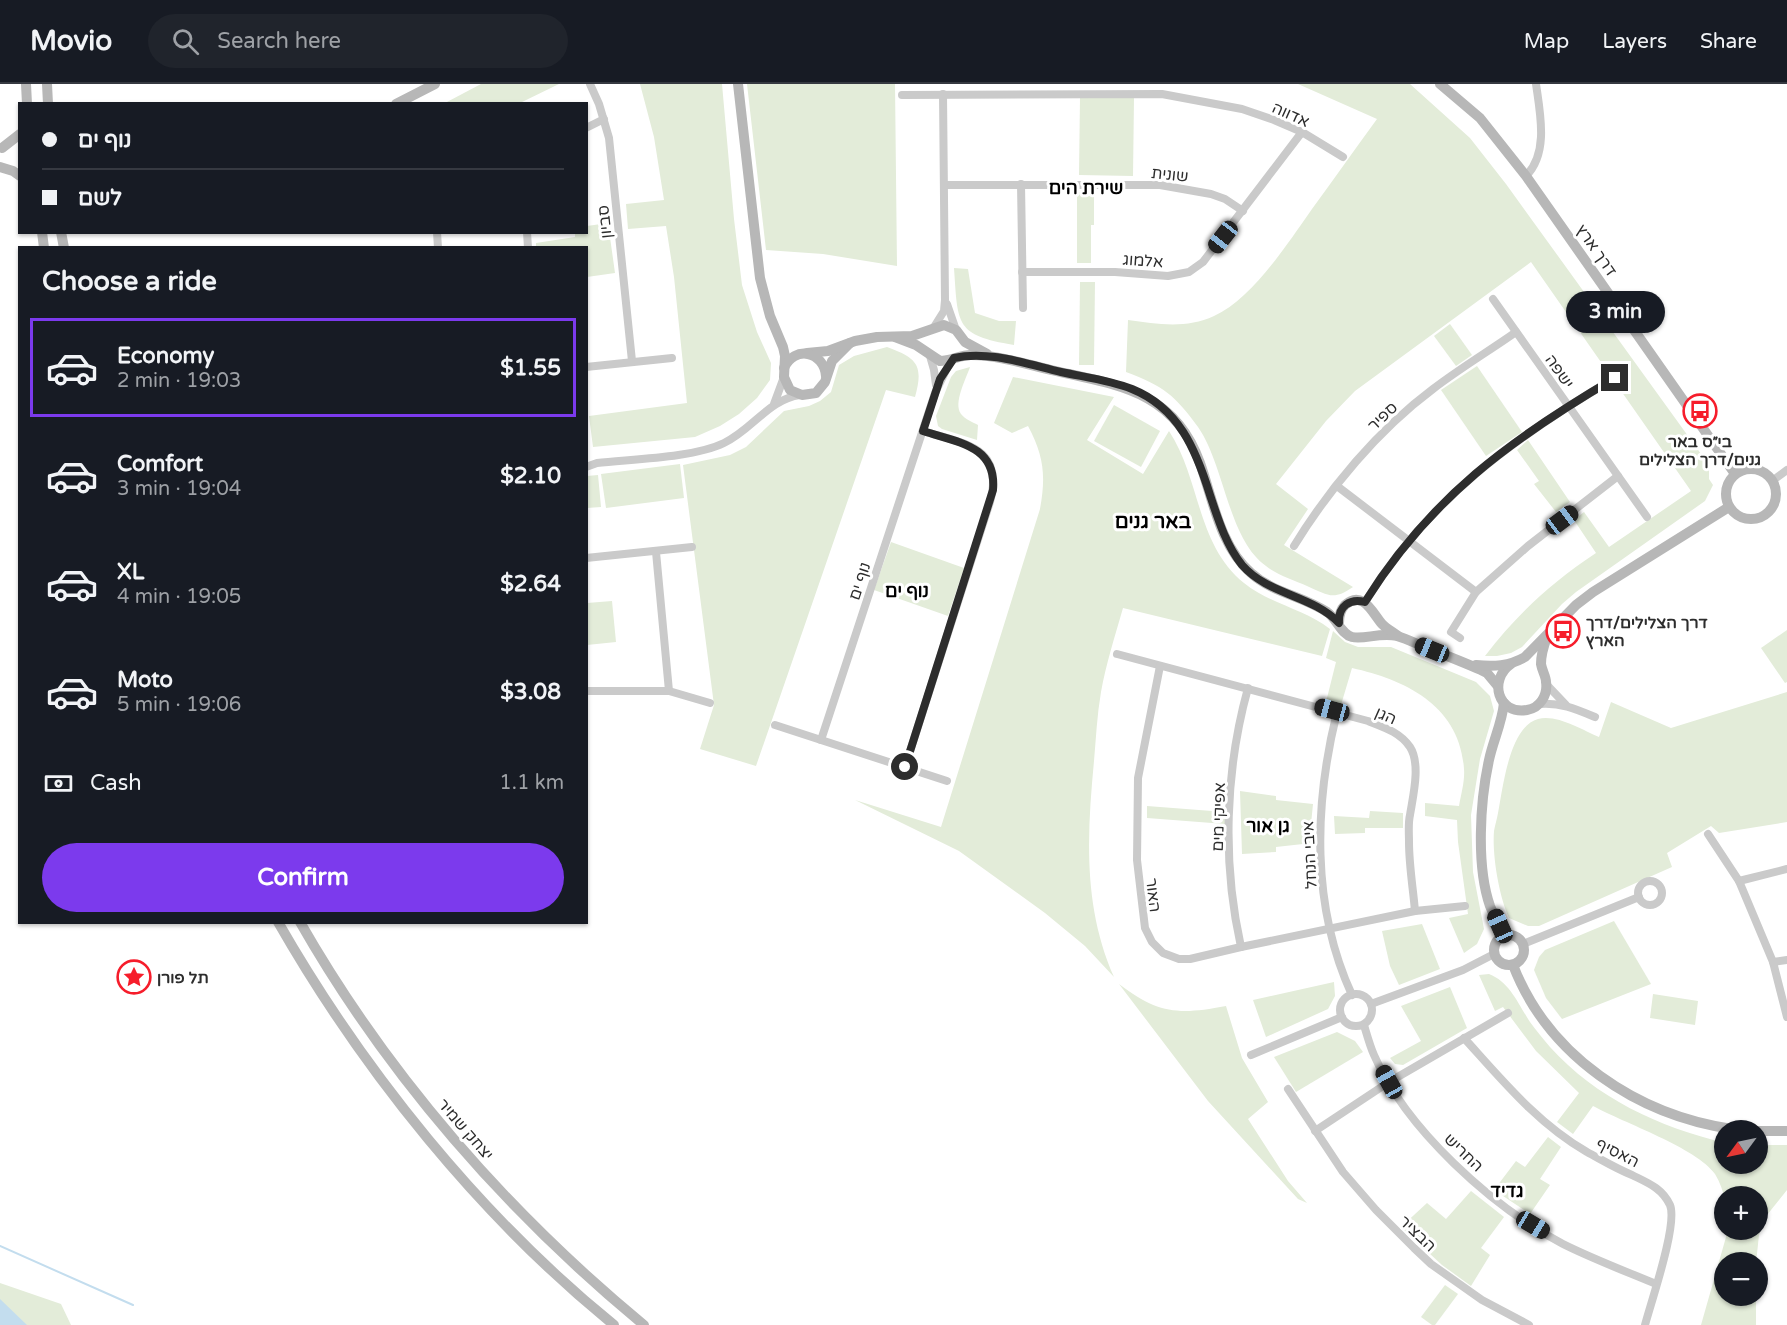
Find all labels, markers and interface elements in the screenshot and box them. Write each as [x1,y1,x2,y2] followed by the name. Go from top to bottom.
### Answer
[148,14,568,68] search box
[30,24,112,58] text: Movio
[169,25,202,58] icon: search
[217,28,341,54] text: Search here
[1524,29,1569,54] text: Map
[1602,29,1667,54] text: Layers
[1700,29,1757,54] text: Share
[1269,98,1312,132] street label: אדווה
[78,127,132,153] text: נוף ים
[1150,163,1190,187] street label: שונית
[1049,177,1123,199] district label: שירת הים
[78,185,122,211] text: לשם
[593,204,617,240] street label: סביון
[1205,217,1241,257] car
[1571,221,1621,280] street label: דרך ארץ
[1122,250,1164,272] street label: אלמוג
[42,265,217,298] text: Choose a ride
[1566,291,1664,333] callout: 3 min
[1589,300,1642,324] text: 3 min
[45,341,99,395] icon: car
[117,343,214,369] text: Economy
[1540,351,1578,393] street label: ישפה
[500,355,561,381] text: $1.55
[1601,364,1628,391] route end
[117,369,241,393] text: 2 min · 19:03
[1682,393,1718,429] bus stop icon: בי״ס באר גנים/דרך הצלילים
[1364,398,1402,436] street label: ספיר
[1639,432,1761,470] place label: בי״ס באר גנים/דרך הצלילים
[45,449,99,503] icon: car
[117,451,203,477] text: Comfort
[500,463,561,489] text: $2.10
[117,477,241,501] text: 3 min · 19:04
[1542,502,1582,538] car
[1115,510,1191,534] district label: באר גנים
[45,557,99,611] icon: car
[117,559,144,585] text: XL
[844,560,875,603] street label: נוף ים
[500,571,561,597] text: $2.64
[885,580,929,602] district label: נוף ים
[117,585,241,609] text: 4 min · 19:05
[1545,613,1581,649] bus stop icon: דרך הצלילים/דרך הארץ
[1586,613,1708,651] place label: דרך הצלילים/דרך הארץ
[1412,635,1452,665] car
[45,665,99,719] icon: car
[117,667,173,693] text: Moto
[500,679,561,705] text: $3.08
[117,693,241,717] text: 5 min · 19:06
[1312,697,1352,723] car
[1372,702,1399,729] street label: הגן
[891,753,918,780] route start
[42,767,75,800] icon: cash
[90,770,142,796] text: Cash
[499,771,564,795] text: 1.1 km
[1208,782,1230,852] street label: אפיקי מים
[1246,815,1290,837] district label: גן אור
[1298,820,1322,889] street label: איבי הנחל
[42,843,564,912] button: Confirm
[1141,877,1165,913] street label: האור
[1484,906,1516,946] car
[116,959,152,995] place icon: תל פורן
[157,968,209,988] place label: תל פורן
[1372,1062,1406,1102] car
[433,1095,498,1165] street label: יצחק שמיר
[1714,1120,1768,1174] north arrow
[1714,1120,1768,1306] map controls
[1439,1129,1487,1176] street label: החריש
[1593,1134,1642,1172] street label: האסיף
[1490,1180,1524,1202] district label: גדיד
[1714,1186,1768,1240] button: +
[1513,1208,1553,1242] car
[1395,1211,1440,1256] street label: הבציר
[1714,1252,1768,1306] button: −

